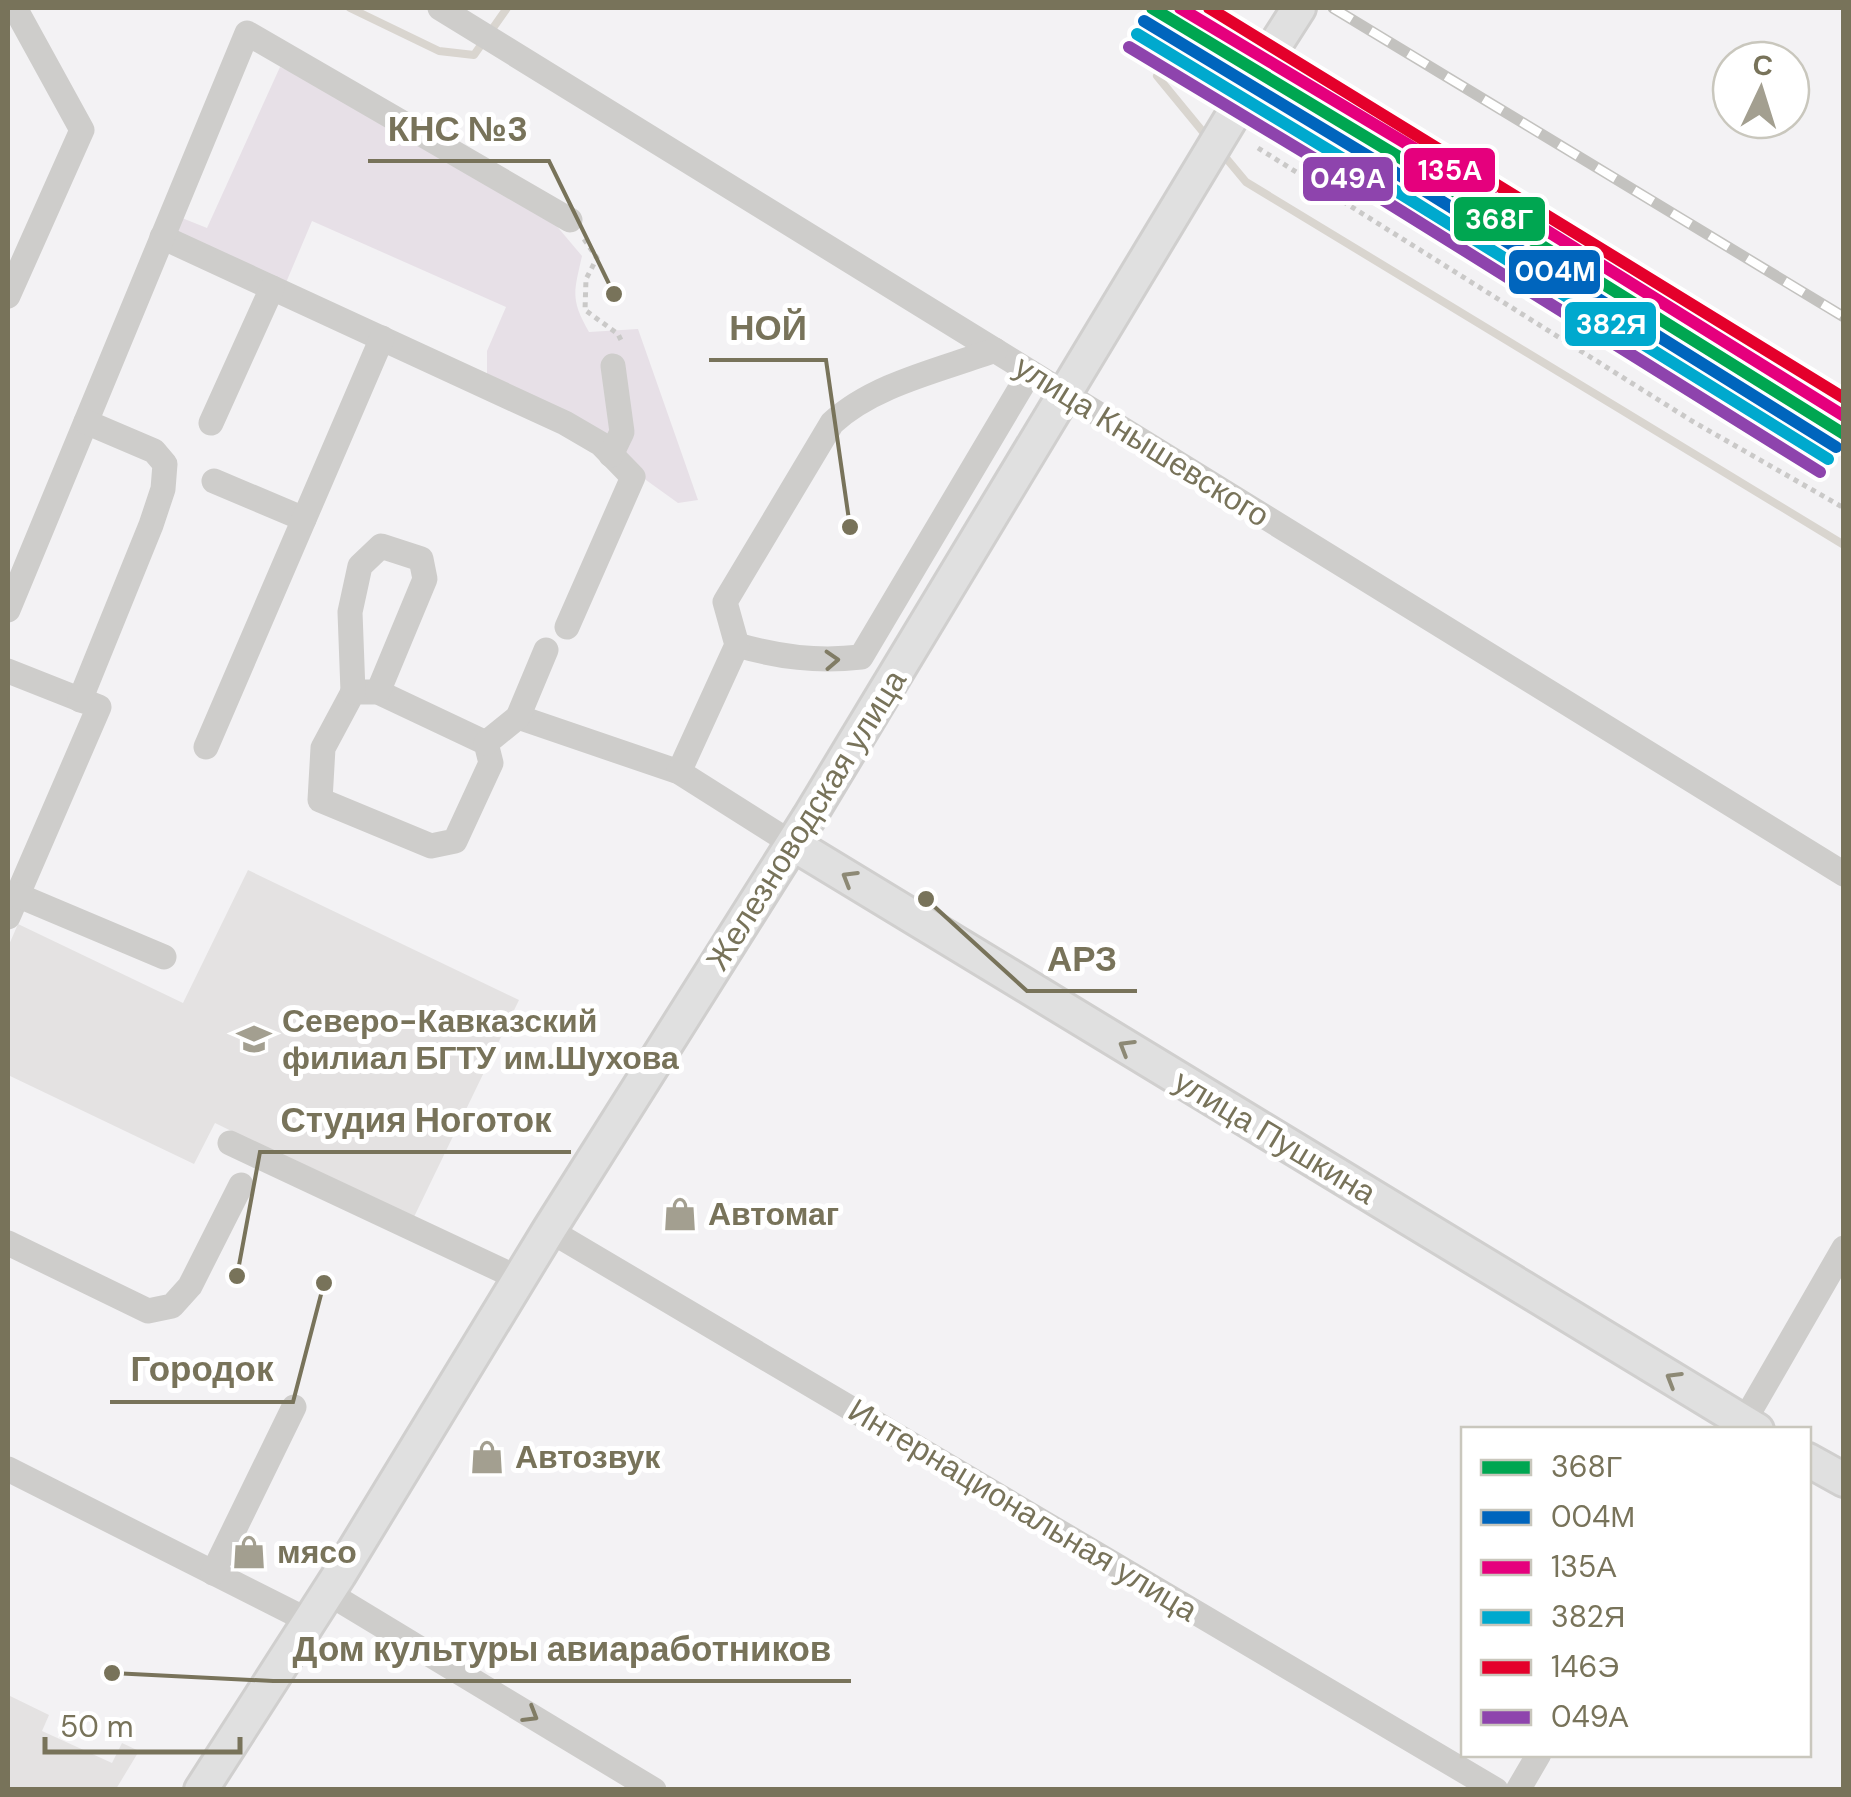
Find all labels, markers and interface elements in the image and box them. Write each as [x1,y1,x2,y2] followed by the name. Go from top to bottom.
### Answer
[1711,40,1811,140] north arrow
[1751,46,1774,85] text: С
[368,96,549,161] callout: КНС №3
[388,106,528,152] text: КНС №3
[1402,146,1497,194] line badge: 135А
[1418,152,1482,189] text: 135А
[1301,155,1395,203] line badge: 049А
[1310,160,1386,197] text: 049А
[1452,195,1547,243] line badge: 368Г
[1465,201,1533,238] text: 368Г
[1507,248,1602,296] line badge: 004М
[1515,253,1595,290] text: 004М
[709,295,826,360] callout: НОЙ
[1563,300,1658,348] line badge: 382Я
[729,305,807,351] text: НОЙ
[1576,306,1646,343] text: 382Я
[1007,346,1277,536] street label: улица Кнышевского
[825,649,841,671] one-way arrow
[696,662,916,978] street label: Железноводская улица
[842,871,860,890] one-way arrow
[1027,926,1137,991] callout: АРЗ
[1047,936,1117,982] text: АРЗ
[282,1000,679,1079] place label: Северо-Кавказский филиал БГТУ им.Шухова
[235,1020,273,1058] school or university icon: Северо-Кавказский филиал БГТУ им.Шухова
[1119,1040,1137,1059] one-way arrow
[1166,1060,1384,1214] street label: улица Пушкина
[260,1087,571,1152] callout: Студия Ноготок
[280,1097,552,1143] text: Студия Ноготок
[708,1193,839,1235] place label: Автомаг
[661,1195,699,1233] shop icon: Автомаг
[110,1337,293,1402] callout: Городок
[131,1346,274,1392] text: Городок
[1666,1372,1684,1391] one-way arrow
[841,1389,1205,1631] street label: Интернациональная улица
[1461,1427,1811,1757] legend
[515,1436,661,1478] place label: Автозвук
[468,1438,506,1476] shop icon: Автозвук
[1551,1447,1622,1486] text: 368Г
[1551,1497,1635,1536] text: 004М
[277,1531,357,1573] place label: мясо
[230,1533,268,1571] shop icon: мясо
[1551,1547,1616,1586] text: 135А
[1551,1597,1625,1636] text: 382Я
[273,1616,851,1681] callout: Дом культуры авиаработников
[293,1626,831,1672] text: Дом культуры авиаработников
[1551,1647,1619,1686] text: 146Э
[45,1692,240,1754] scale bar
[1551,1697,1629,1736] text: 049А
[520,1703,538,1722] one-way arrow
[60,1707,134,1746] text: 50 m

